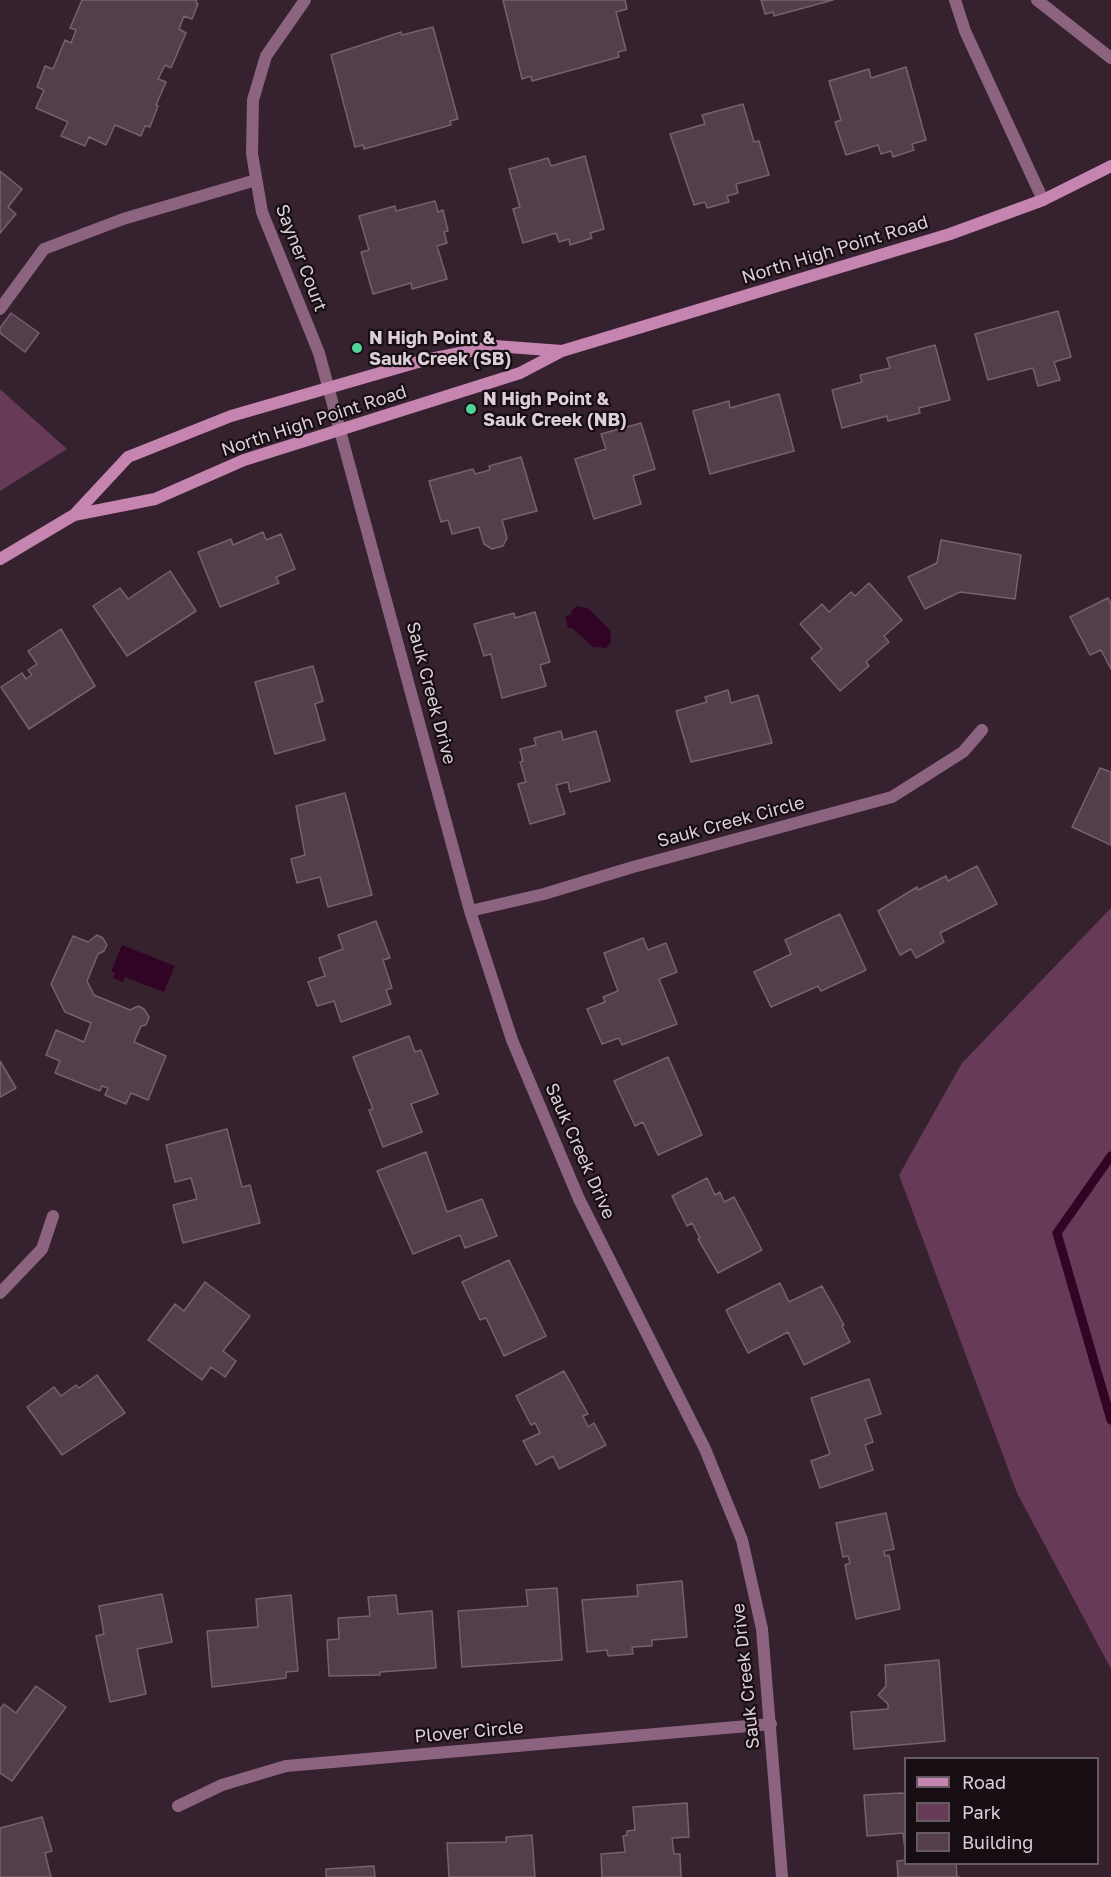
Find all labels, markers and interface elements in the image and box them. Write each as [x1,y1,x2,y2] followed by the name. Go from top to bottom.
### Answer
[271,201,331,315] street label: Sayner Court
[739,211,931,289] street label: North High Point Road
[369,327,511,370] place label: N High Point & Sauk Creek (SB)
[350,341,364,355] marker: N High Point & Sauk Creek (SB)
[219,381,409,461] street label: North High Point Road
[483,388,627,430] place label: N High Point & Sauk Creek (NB)
[464,402,478,416] marker: N High Point & Sauk Creek (NB)
[402,619,460,767] street label: Sauk Creek Drive
[655,792,807,852] street label: Sauk Creek Circle
[540,1080,620,1222] street label: Sauk Creek Drive
[728,1602,764,1750] street label: Sauk Creek Drive
[414,1716,524,1748] street label: Plover Circle
[904,1757,1099,1865] legend
[962,1771,1006,1793] text: Road
[962,1801,1001,1823] text: Park
[962,1831,1033,1853] text: Building

